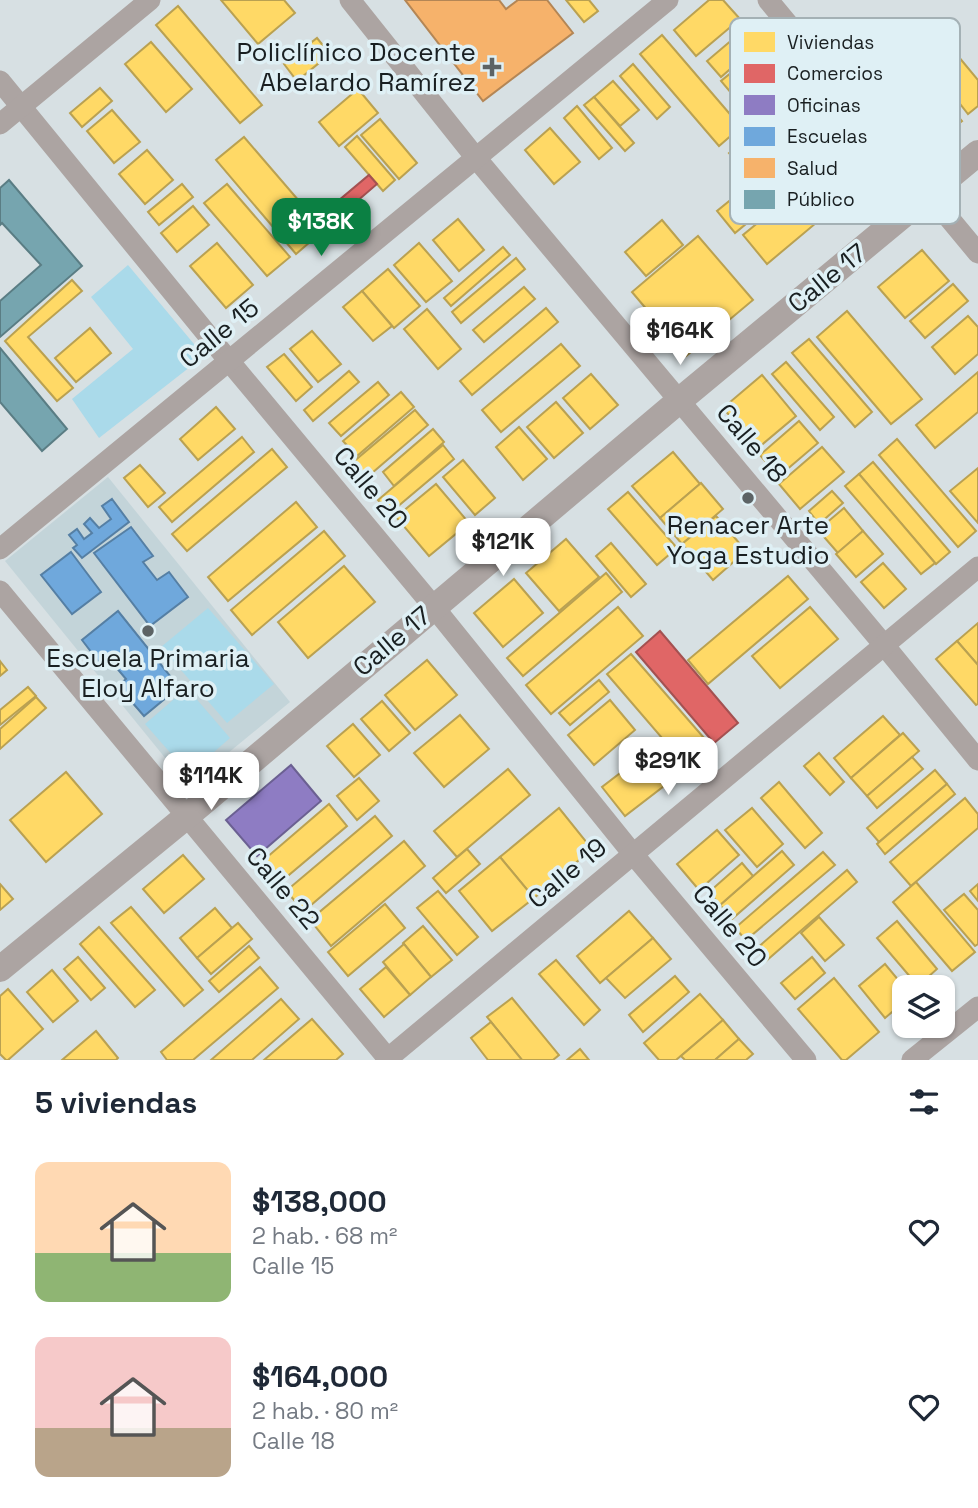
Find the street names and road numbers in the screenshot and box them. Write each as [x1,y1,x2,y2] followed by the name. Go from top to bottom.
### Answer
[781,236,873,320] street label: Calle 17
[172,291,266,375] street label: Calle 15
[709,396,795,490] street label: Calle 18
[326,439,416,537] street label: Calle 20
[346,598,438,684] street label: Calle 17
[520,830,614,916] street label: Calle 19
[239,840,327,936] street label: Calle 22
[685,877,775,975] street label: Calle 20

